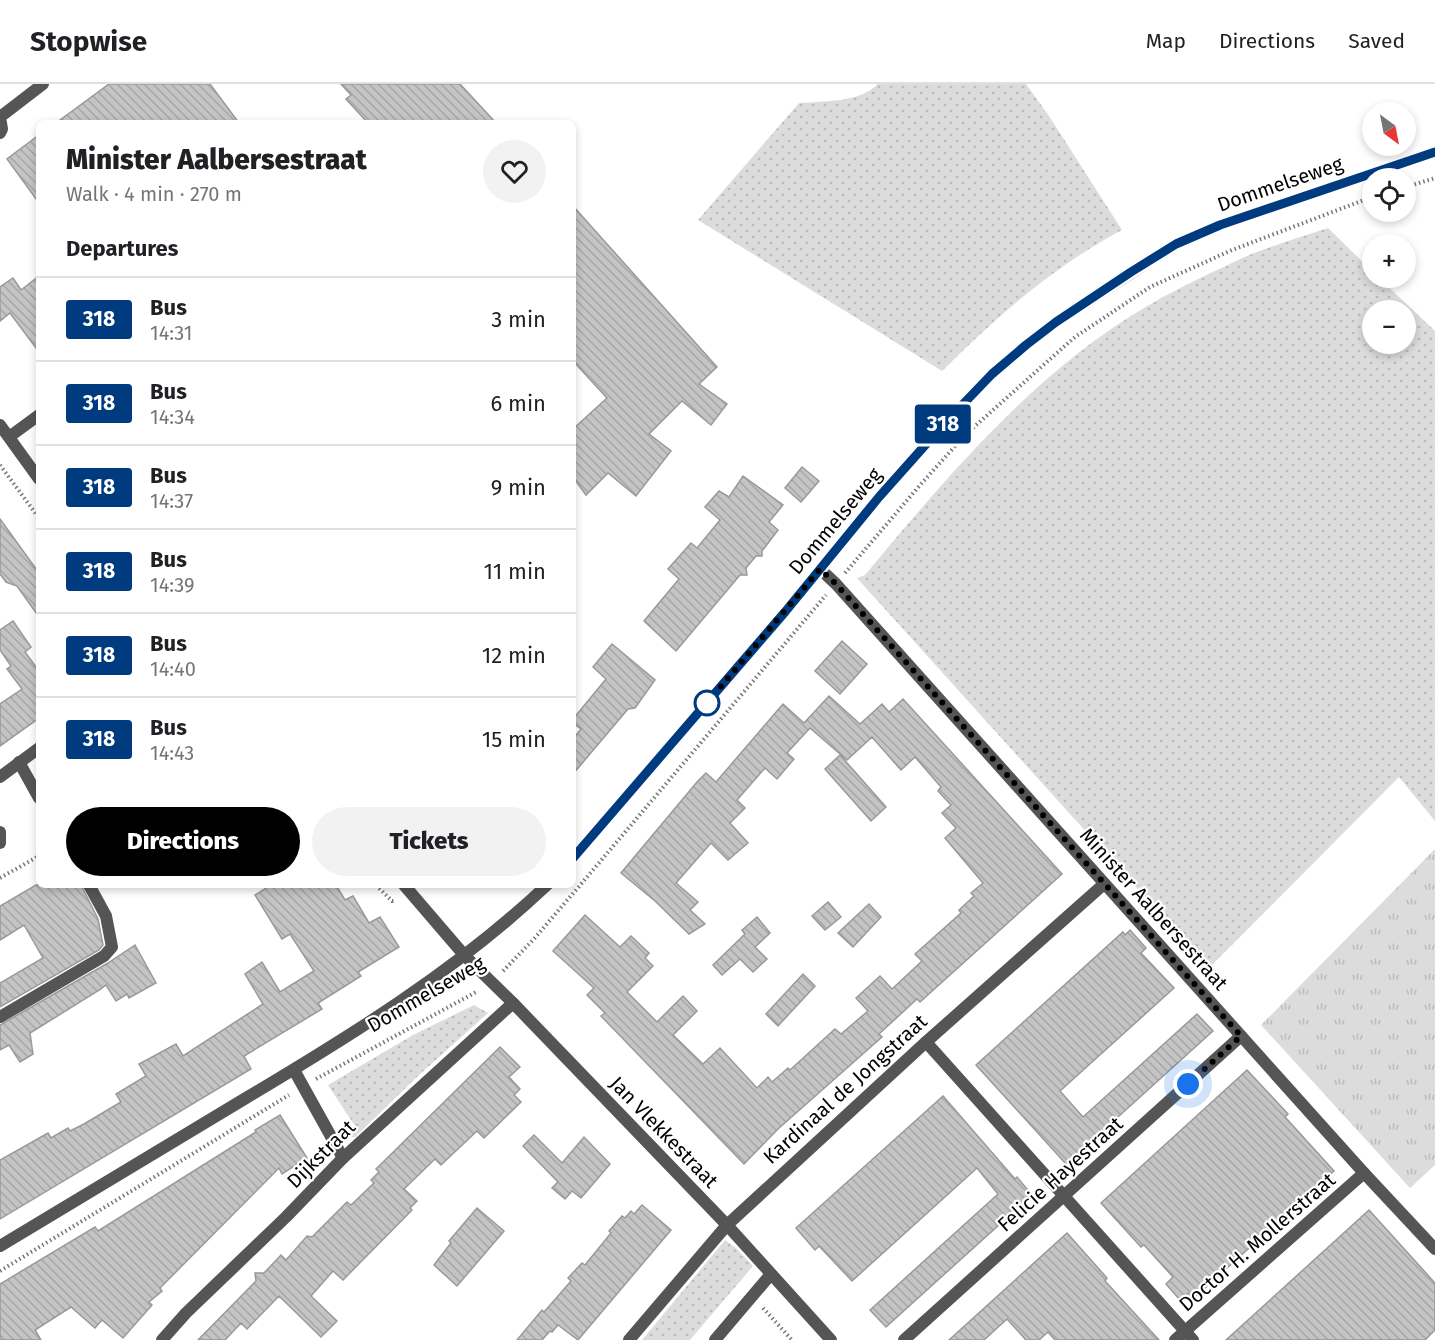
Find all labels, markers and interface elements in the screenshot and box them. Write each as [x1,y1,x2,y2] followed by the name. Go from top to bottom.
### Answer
[30,25,147,58] text: Stopwise
[1146,28,1186,54] text: Map
[1219,28,1315,54] text: Directions
[1348,28,1405,54] text: Saved
[1362,102,1416,156] north arrow
[1362,102,1416,354] map controls
[483,140,546,203] button: heart
[66,143,367,176] text: Minister Aalbersestraat
[1214,151,1347,217] street label: Dommelseweg
[1362,168,1416,222] button: locate
[66,182,242,206] text: Walk · 4 min · 270 m
[1362,234,1416,288] button: +
[66,235,178,262] text: Departures
[150,294,187,321] text: Bus
[1362,300,1416,354] button: −
[83,306,115,332] text: 318
[491,306,546,333] text: 3 min
[150,321,192,345] text: 14:31
[150,378,187,405] text: Bus
[83,390,115,416] text: 318
[490,390,546,417] text: 6 min
[908,404,978,444] line badge: 318
[150,405,195,429] text: 14:34
[927,411,959,437] text: 318
[150,462,187,489] text: Bus
[784,462,887,579] street label: Dommelseweg
[83,474,115,500] text: 318
[491,474,546,501] text: 9 min
[150,489,193,513] text: 14:37
[150,546,187,573] text: Bus
[83,558,115,584] text: 318
[483,558,546,585] text: 11 min
[150,573,195,597] text: 14:39
[150,630,187,657] text: Bus
[83,642,115,668] text: 318
[482,642,546,669] text: 12 min
[150,657,196,681] text: 14:40
[694,690,720,716] unlabelled marker
[150,714,187,741] text: Bus
[83,726,115,752] text: 318
[482,726,546,753] text: 15 min
[150,741,194,765] text: 14:43
[66,807,300,876] button: Directions
[312,807,546,876] button: Tickets
[1075,823,1234,996] street label: Minister Aalbersestraat
[363,950,489,1037] street label: Dommelseweg
[758,1009,932,1169] street label: Kardinaal de Jongstraat
[1173,1069,1203,1099] your location
[605,1071,724,1193] street label: Jan Vlekkestraat
[992,1111,1128,1237] street label: Felicie Hayestraat
[282,1114,361,1193] street label: Dijkstraat
[1174,1167,1341,1316] street label: Doctor H. Mollerstraat

